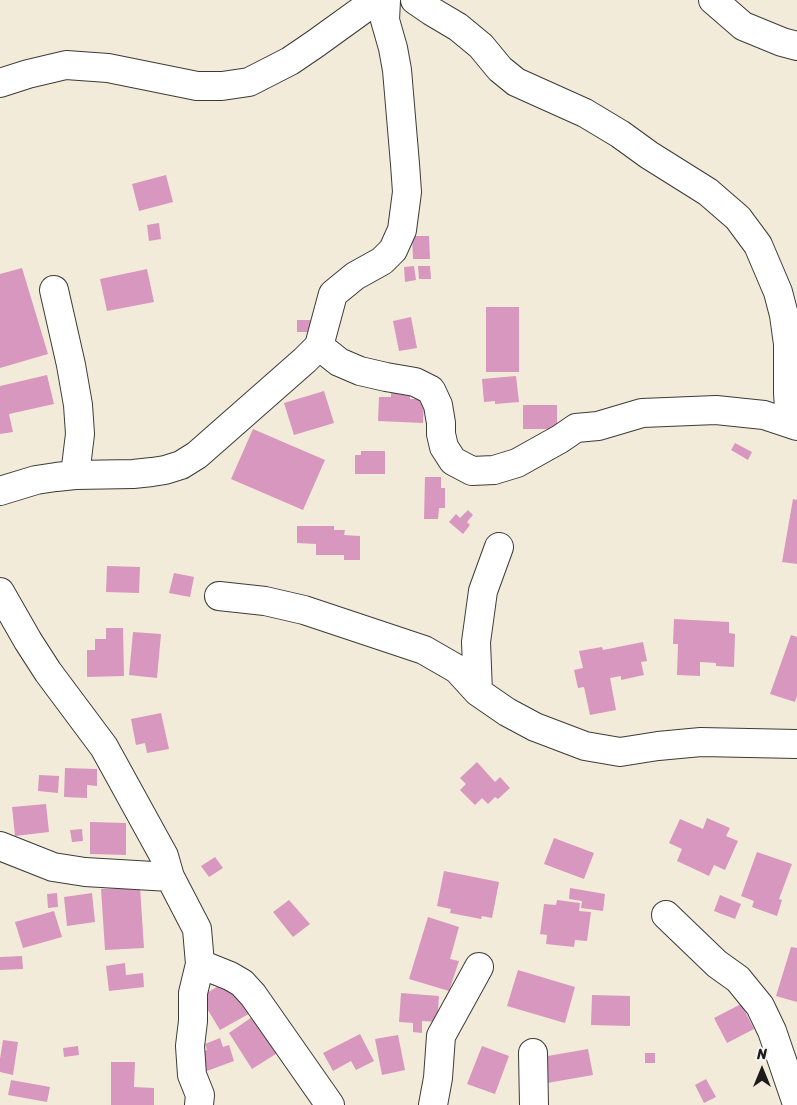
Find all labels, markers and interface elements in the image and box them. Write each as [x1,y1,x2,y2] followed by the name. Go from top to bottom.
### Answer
[757,1042,767,1067] text: N
[737,1045,787,1095] north arrow

